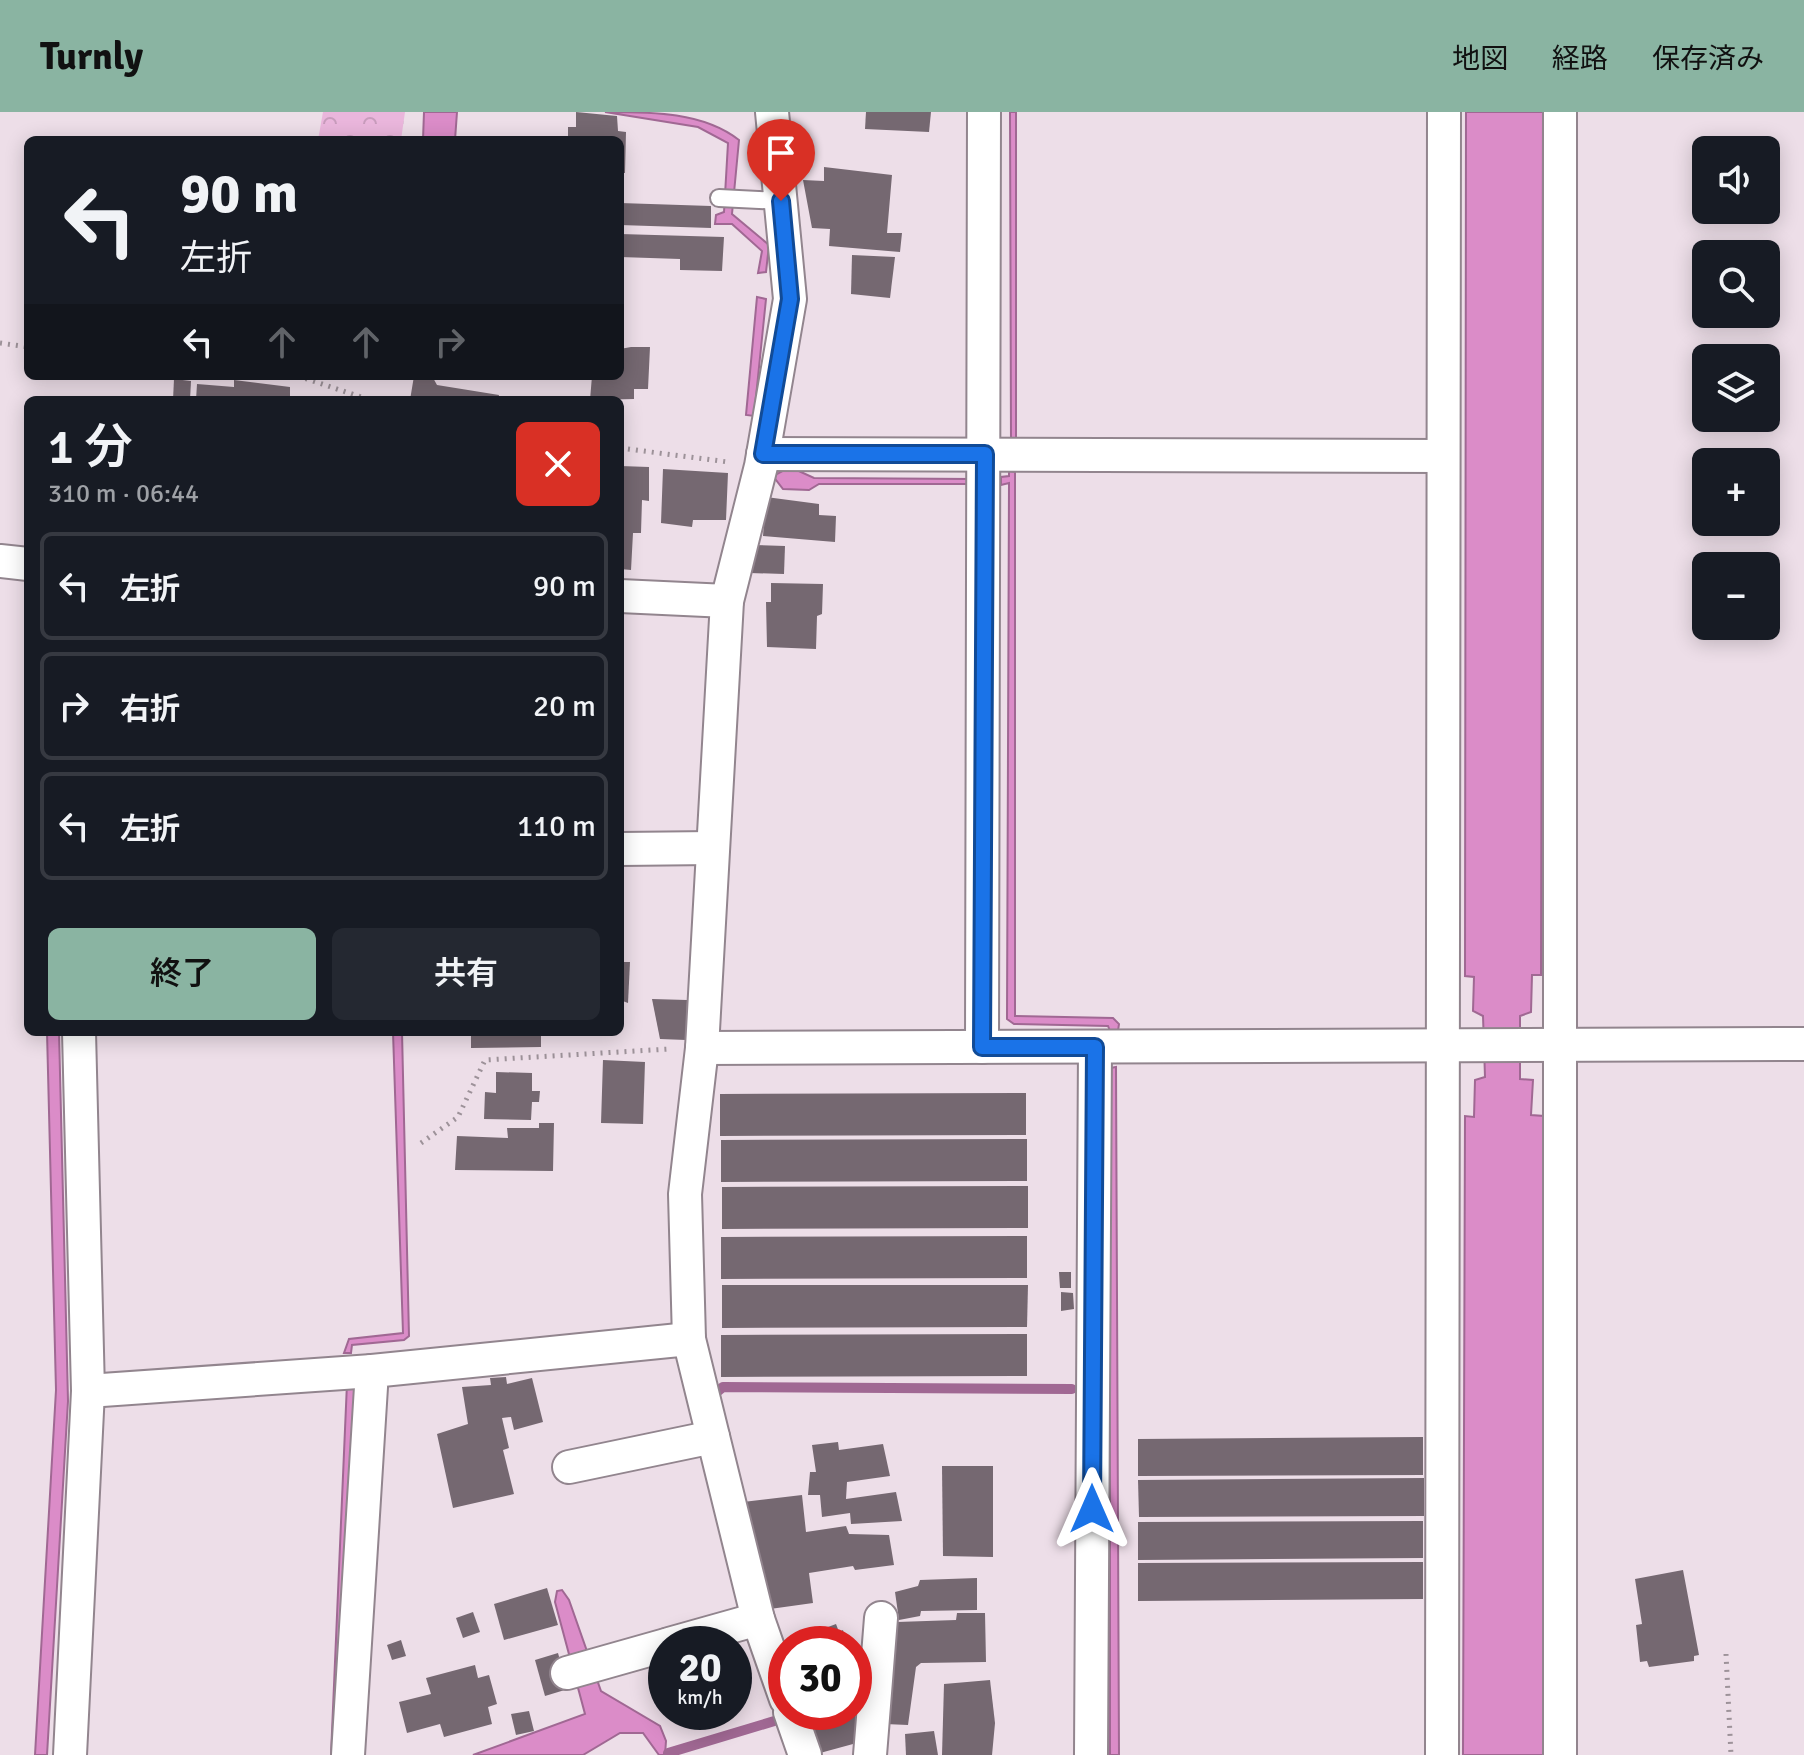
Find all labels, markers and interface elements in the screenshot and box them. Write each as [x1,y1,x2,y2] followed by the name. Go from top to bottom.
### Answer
[40,33,143,80] text: Turnly
[1452,42,1508,76] text: 地図
[1552,42,1608,76] text: 経路
[1652,42,1764,76] text: 保存済み
[747,119,815,201] pin
[759,131,803,175] icon: arrive
[1692,136,1780,640] map controls
[1692,136,1780,224] button: sound
[180,159,298,228] text: 90 m
[48,168,152,272] icon: left
[180,236,252,281] text: 左折
[1692,240,1780,328] button: search
[176,320,220,364] icon: left
[260,320,304,364] icon: ahead
[344,320,388,364] icon: ahead
[428,320,472,364] icon: right
[1692,344,1780,432] button: layers
[48,418,132,477] text: 1 分
[516,422,600,506] button: close
[1692,448,1780,536] button: +
[48,478,199,510] text: 310 m · 06:44
[1692,552,1780,640] button: −
[52,564,96,608] icon: left
[533,568,596,605] text: 90 m
[120,571,180,608] text: 左折
[52,684,96,728] icon: right
[533,688,596,725] text: 20 m
[120,691,180,728] text: 右折
[52,804,96,848] icon: left
[517,808,596,845] text: 110 m
[120,811,180,848] text: 左折
[48,928,316,1020] button: 終了
[332,928,600,1020] button: 共有
[1050,1467,1134,1551] position arrow
[768,1626,872,1730] speed limit sign: 30
[678,1643,722,1693] text: 20
[677,1685,723,1710] text: km/h

